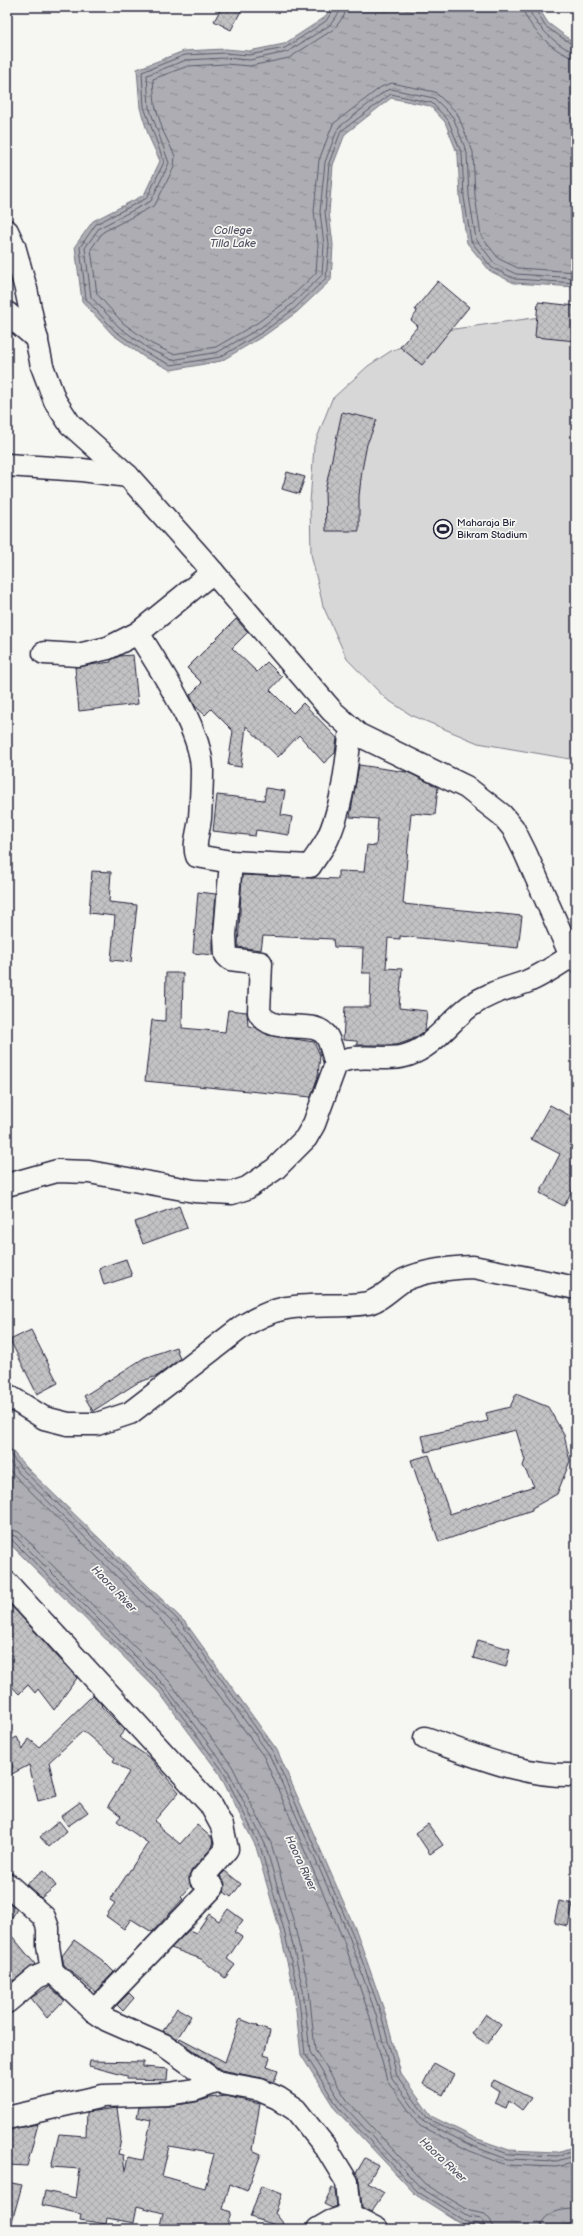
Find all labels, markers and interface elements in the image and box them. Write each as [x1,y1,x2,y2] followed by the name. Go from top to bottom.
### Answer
[210,224,257,250] water label: College Tilla Lake
[457,517,527,541] place label: Maharaja Bir Bikram Stadium
[432,518,454,540] sports icon: Maharaja Bir Bikram Stadium
[89,1563,140,1616] water label: Haora River
[283,1833,320,1894] water label: Haora River
[417,2135,470,2186] water label: Haora River

